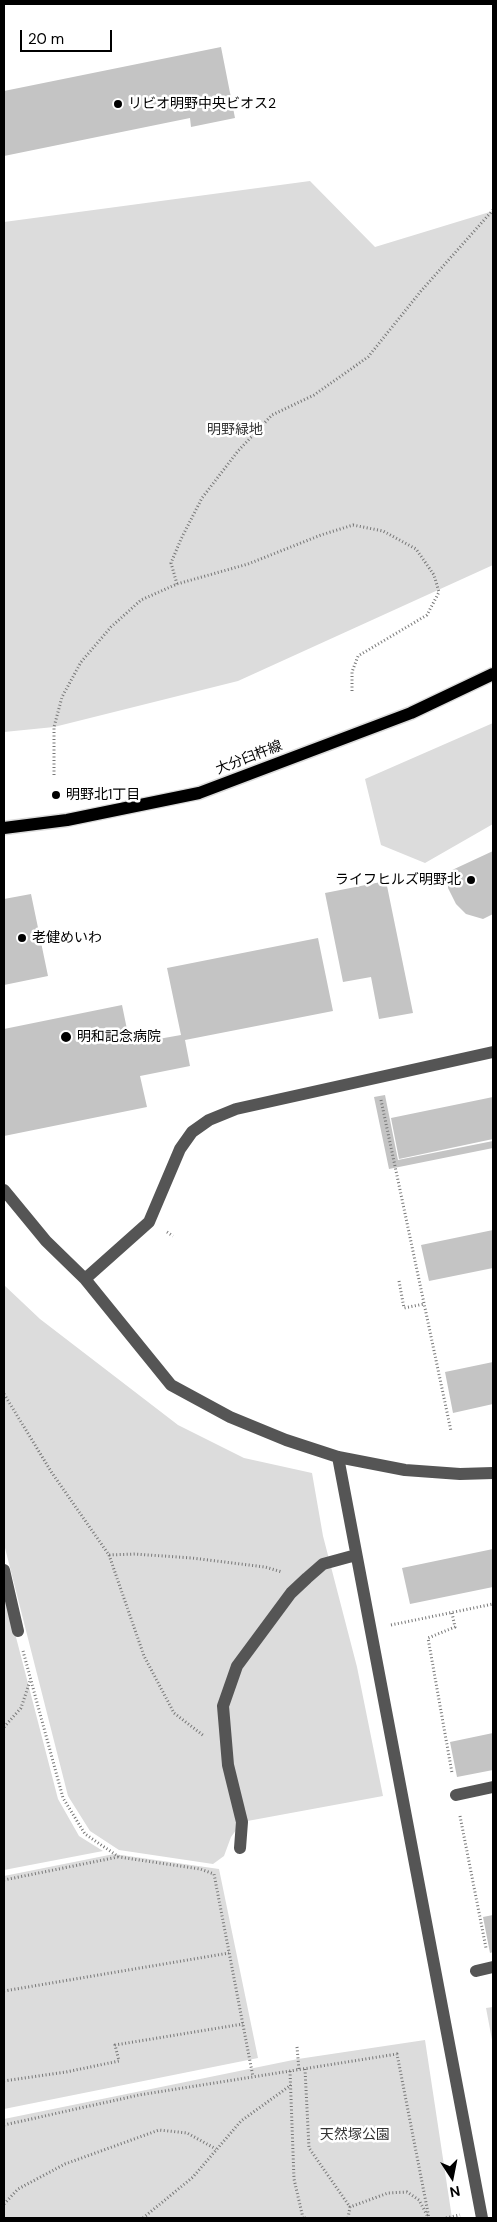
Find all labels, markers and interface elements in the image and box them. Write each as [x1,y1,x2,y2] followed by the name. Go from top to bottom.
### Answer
[22,20,115,52] scale bar
[28,29,64,49] text: 20 m
[128,96,276,112] place label: リビオ明野中央ビオス2
[112,98,124,110] marker: リビオ明野中央ビオス2
[207,422,263,438] park label: 明野緑地
[213,738,285,778] street label: 大分臼杵線
[66,787,140,803] place label: 明野北1丁目
[50,789,62,801] marker: 明野北1丁目
[335,872,461,888] place label: ライフヒルズ明野北
[465,874,477,886] marker: ライフヒルズ明野北
[32,930,102,946] place label: 老健めいわ
[16,932,28,944] marker: 老健めいわ
[77,1029,161,1045] place label: 明和記念病院
[59,1030,73,1044] marker: 明和記念病院
[320,2127,390,2143] park label: 天然塚公園
[427,2152,477,2202] north arrow
[448,2182,462,2202] text: N

